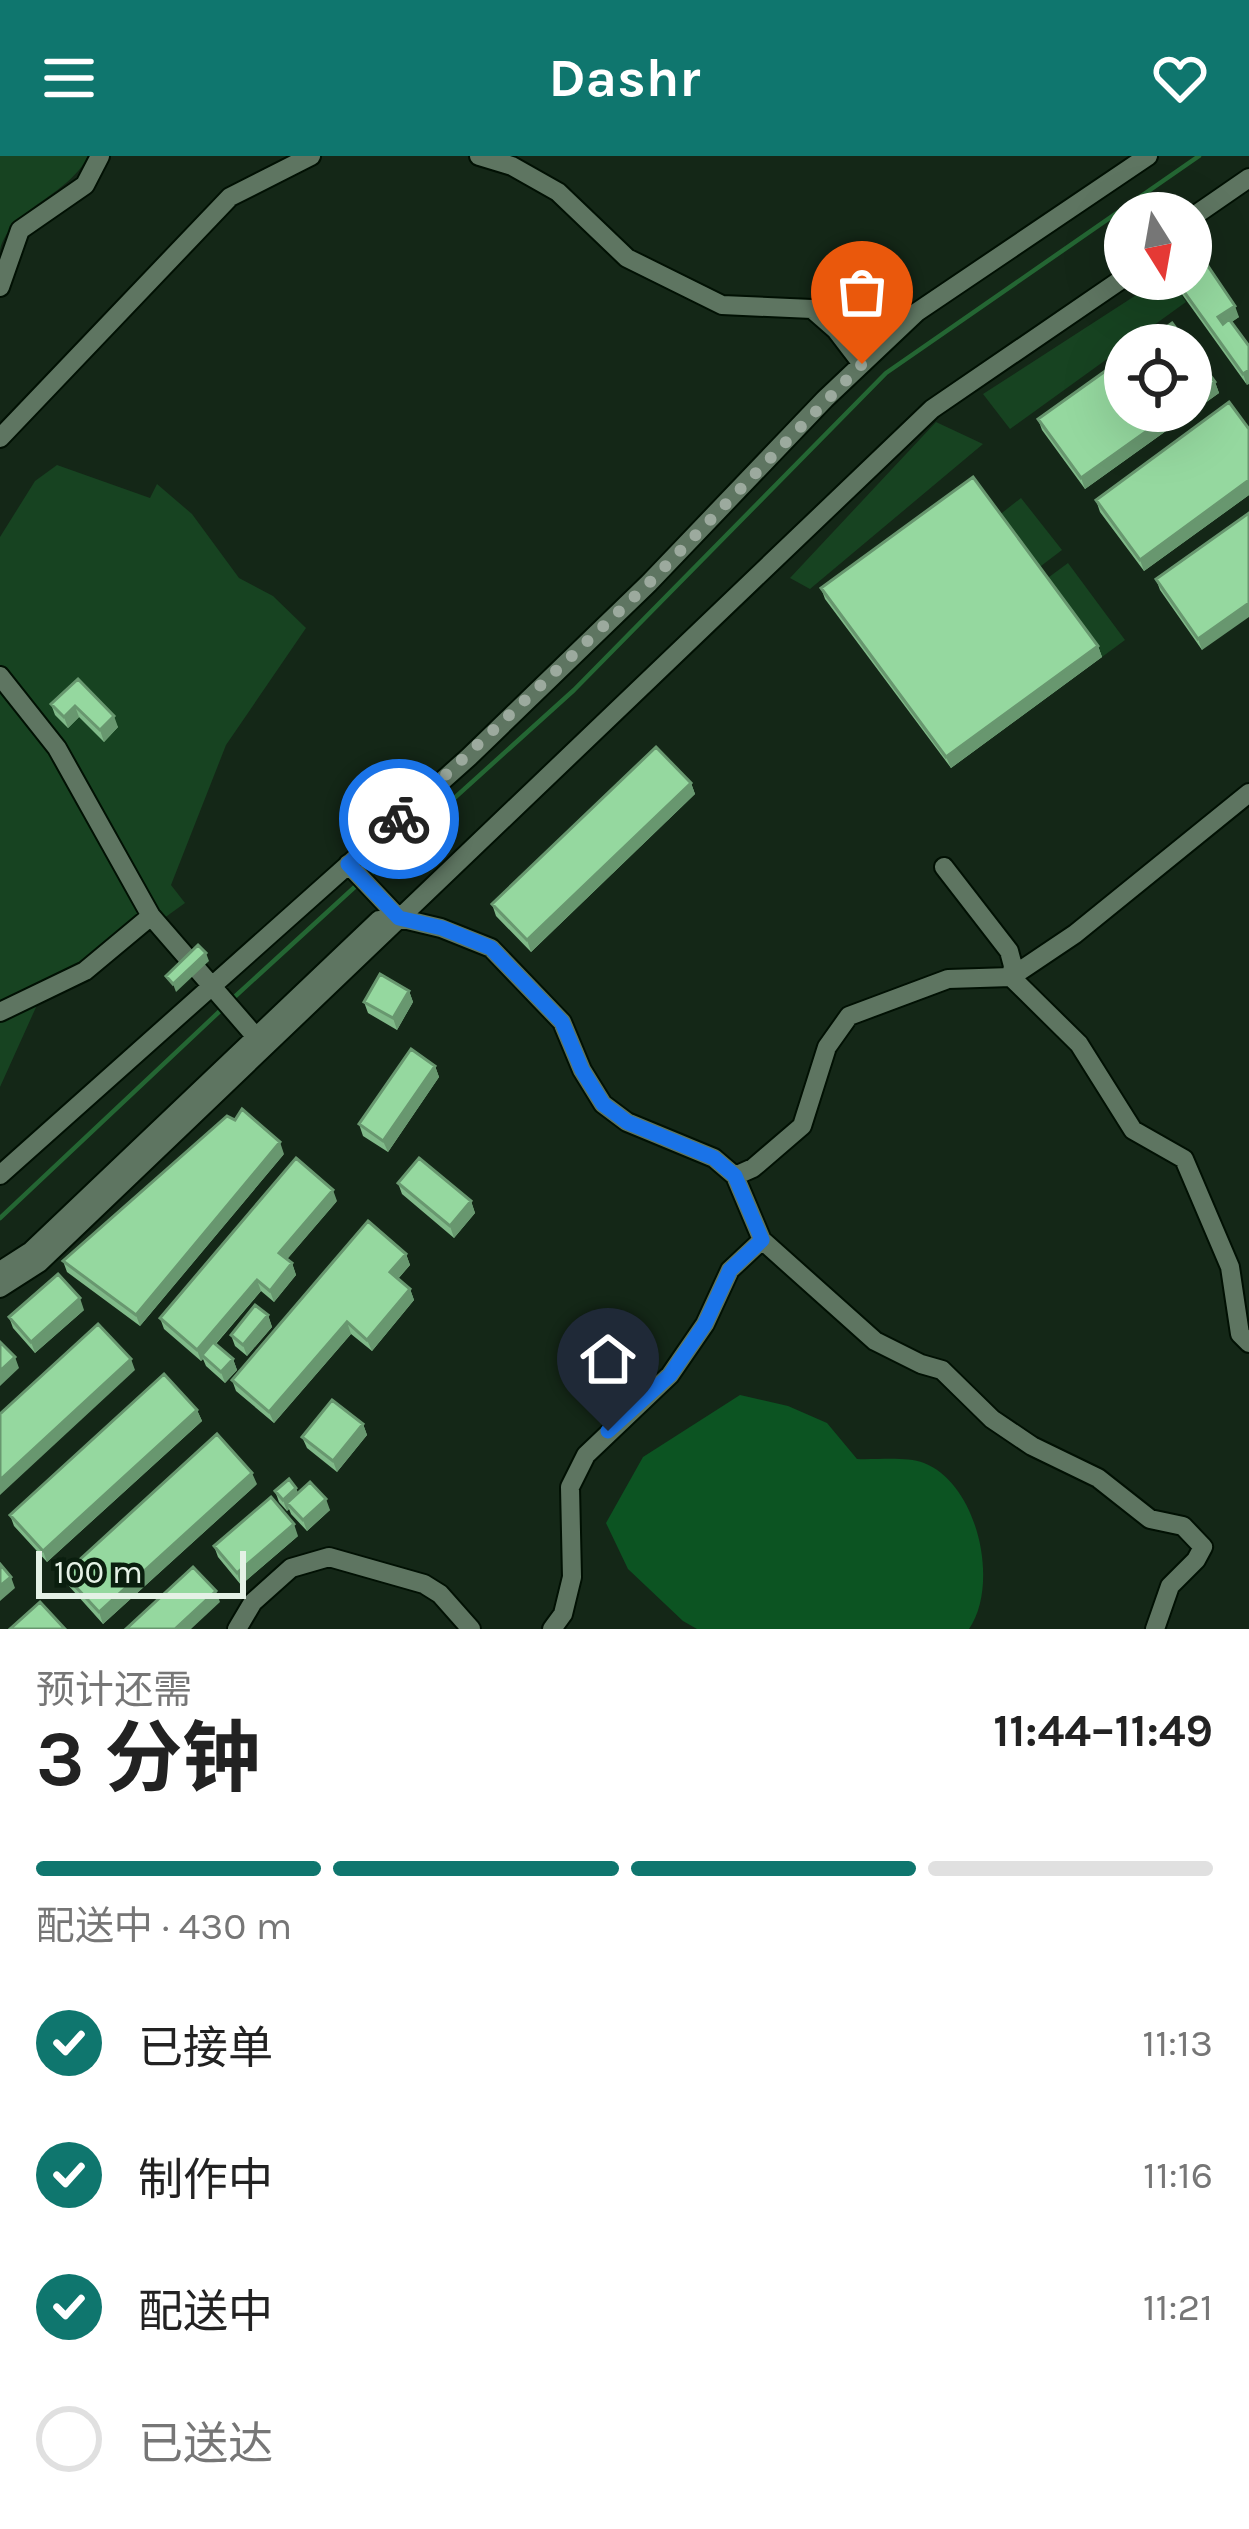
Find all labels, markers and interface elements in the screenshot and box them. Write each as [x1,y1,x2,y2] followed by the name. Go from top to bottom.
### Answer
[36,45,102,111] icon: menu
[1147,45,1213,111] icon: heart
[549,46,700,110] text: Dashr
[1104,192,1212,300] north arrow
[1104,192,1212,432] map controls
[811,241,913,364] pin
[829,259,895,325] icon: bag
[1104,324,1212,432] button: locate
[339,759,459,879] courier
[366,786,432,852] icon: bike
[557,1308,659,1431] pin
[575,1326,641,1392] icon: home
[36,1545,246,1598] scale bar
[54,1553,143,1591] text: 100 m
[36,1667,192,1713] text: 预计还需
[993,1705,1213,1757] text: 11:44–11:49
[36,1713,260,1805] text: 3 分钟
[36,1903,292,1949] text: 配送中 · 430 m
[36,2010,102,2076] icon: check
[1142,2020,1213,2066] text: 11:13
[138,2022,273,2074] text: 已接单
[36,2142,102,2208] icon: check
[1143,2152,1213,2198] text: 11:16
[138,2154,273,2206] text: 制作中
[36,2274,102,2340] icon: check
[1143,2284,1213,2330] text: 11:21
[138,2286,273,2338] text: 配送中
[138,2418,273,2470] text: 已送达

